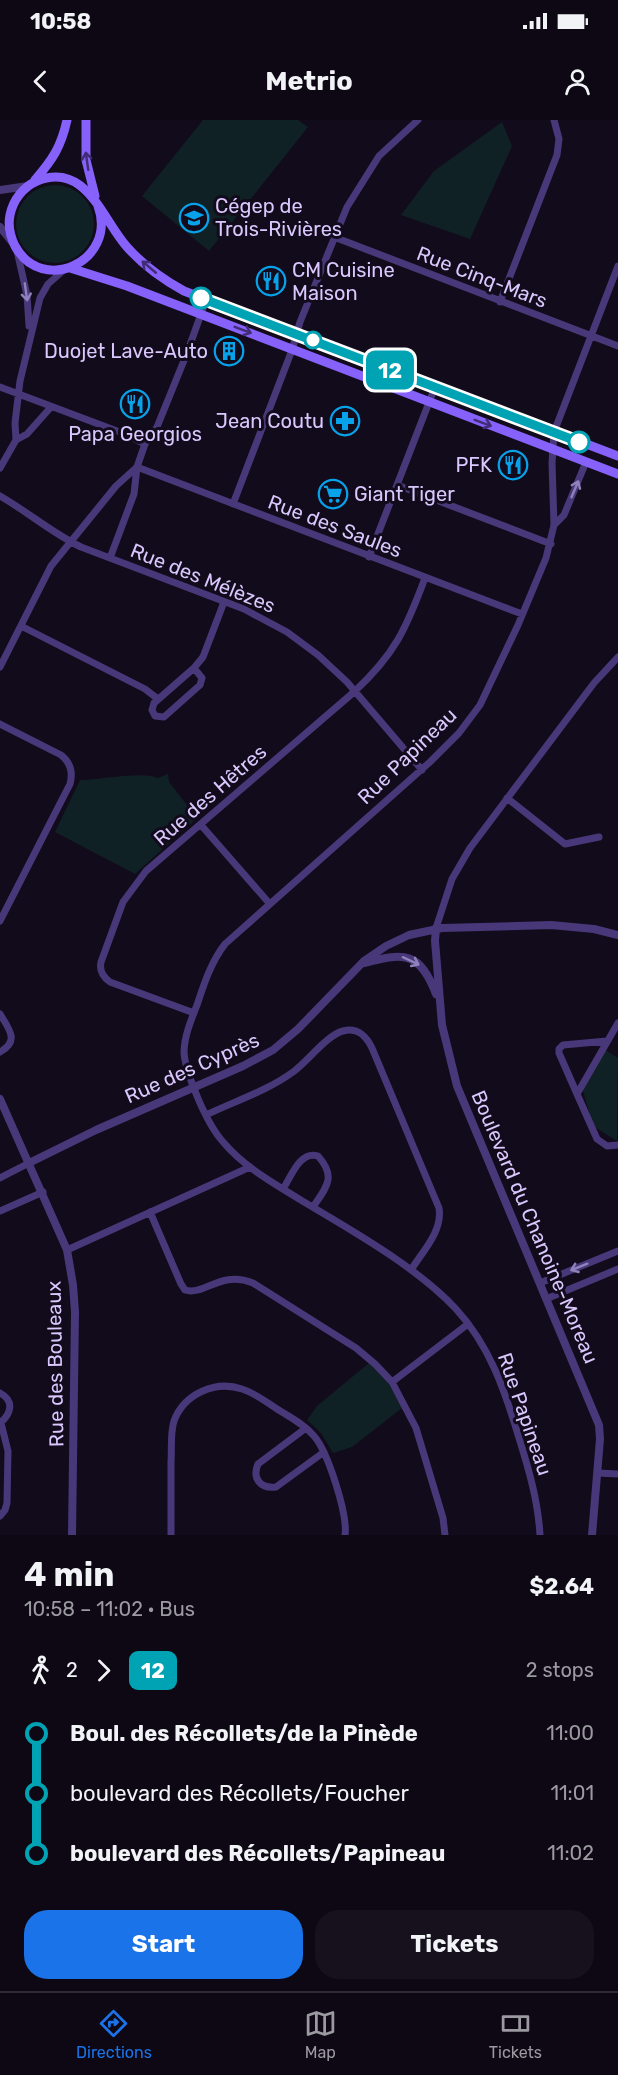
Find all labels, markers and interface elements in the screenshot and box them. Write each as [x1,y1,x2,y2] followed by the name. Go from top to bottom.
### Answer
[30,8,91,35] text: 10:58
[24,65,57,98] icon: back
[265,65,353,97] text: Metrio
[561,65,594,98] icon: person
[81,152,92,172] one-way arrow
[215,194,342,241] place label: Cégep de Trois-Rivières
[178,202,210,234] school or university icon: Cégep de Trois-Rivières
[413,241,551,313] street label: Rue Cinq-Mars
[292,258,395,305] place label: CM Cuisine Maison
[141,261,157,274] one-way arrow
[255,265,287,297] restaurant icon: CM Cuisine Maison
[21,282,32,302] one-way arrow
[190,287,212,309] unlabelled marker
[233,326,251,337] one-way arrow
[304,331,322,349] unlabelled marker
[213,335,245,367] building icon: Duojet Lave-Auto
[44,339,208,363] place label: Duojet Lave-Auto
[363,350,417,390] line badge: 12
[378,358,402,383] text: 12
[119,388,151,420] restaurant icon: Papa Georgios
[329,405,361,437] pharmacy icon: Jean Coutu
[215,409,324,433] place label: Jean Coutu
[474,418,492,429] one-way arrow
[68,422,202,446] place label: Papa Georgios
[568,431,590,453] unlabelled marker
[497,449,529,481] restaurant icon: PFK
[455,453,492,477] place label: PFK
[317,478,349,510] supermarket icon: Giant Tiger
[570,480,581,499] one-way arrow
[354,482,455,506] place label: Giant Tiger
[265,489,405,563] street label: Rue des Saules
[127,538,279,618] street label: Rue des Mélèzes
[353,703,461,809] street label: Rue Papineau
[149,740,271,850] street label: Rue des Hêtres
[401,955,419,967] one-way arrow
[121,1028,263,1108] street label: Rue des Cyprès
[466,1087,604,1367] street label: Boulevard du Chanoine-Moreau
[570,1262,589,1273] one-way arrow
[42,1280,68,1447] street label: Rue des Bouleaux
[493,1350,557,1478] street label: Rue Papineau
[24,1555,114,1594] text: 4 min
[530,1573,594,1600] text: $2.64
[24,1597,195,1621] text: 10:58 – 11:02 · Bus
[24,1654,57,1687] icon: walk
[87,1654,120,1687] icon: forward
[66,1658,78,1682] text: 2
[141,1658,165,1683] text: 12
[526,1658,594,1682] text: 2 stops
[70,1720,418,1747] text: Boul. des Récollets/de la Pinède
[546,1721,594,1745] text: 11:00
[70,1780,409,1807] text: boulevard des Récollets/Foucher
[551,1781,594,1805] text: 11:01
[70,1840,445,1867] text: boulevard des Récollets/Papineau
[547,1841,594,1865] text: 11:02
[24,1910,303,1979] button: Start
[315,1910,594,1979] button: Tickets
[76,2007,152,2062] tab: Directions
[304,2007,337,2062] tab: Map
[489,2007,542,2062] tab: Tickets

